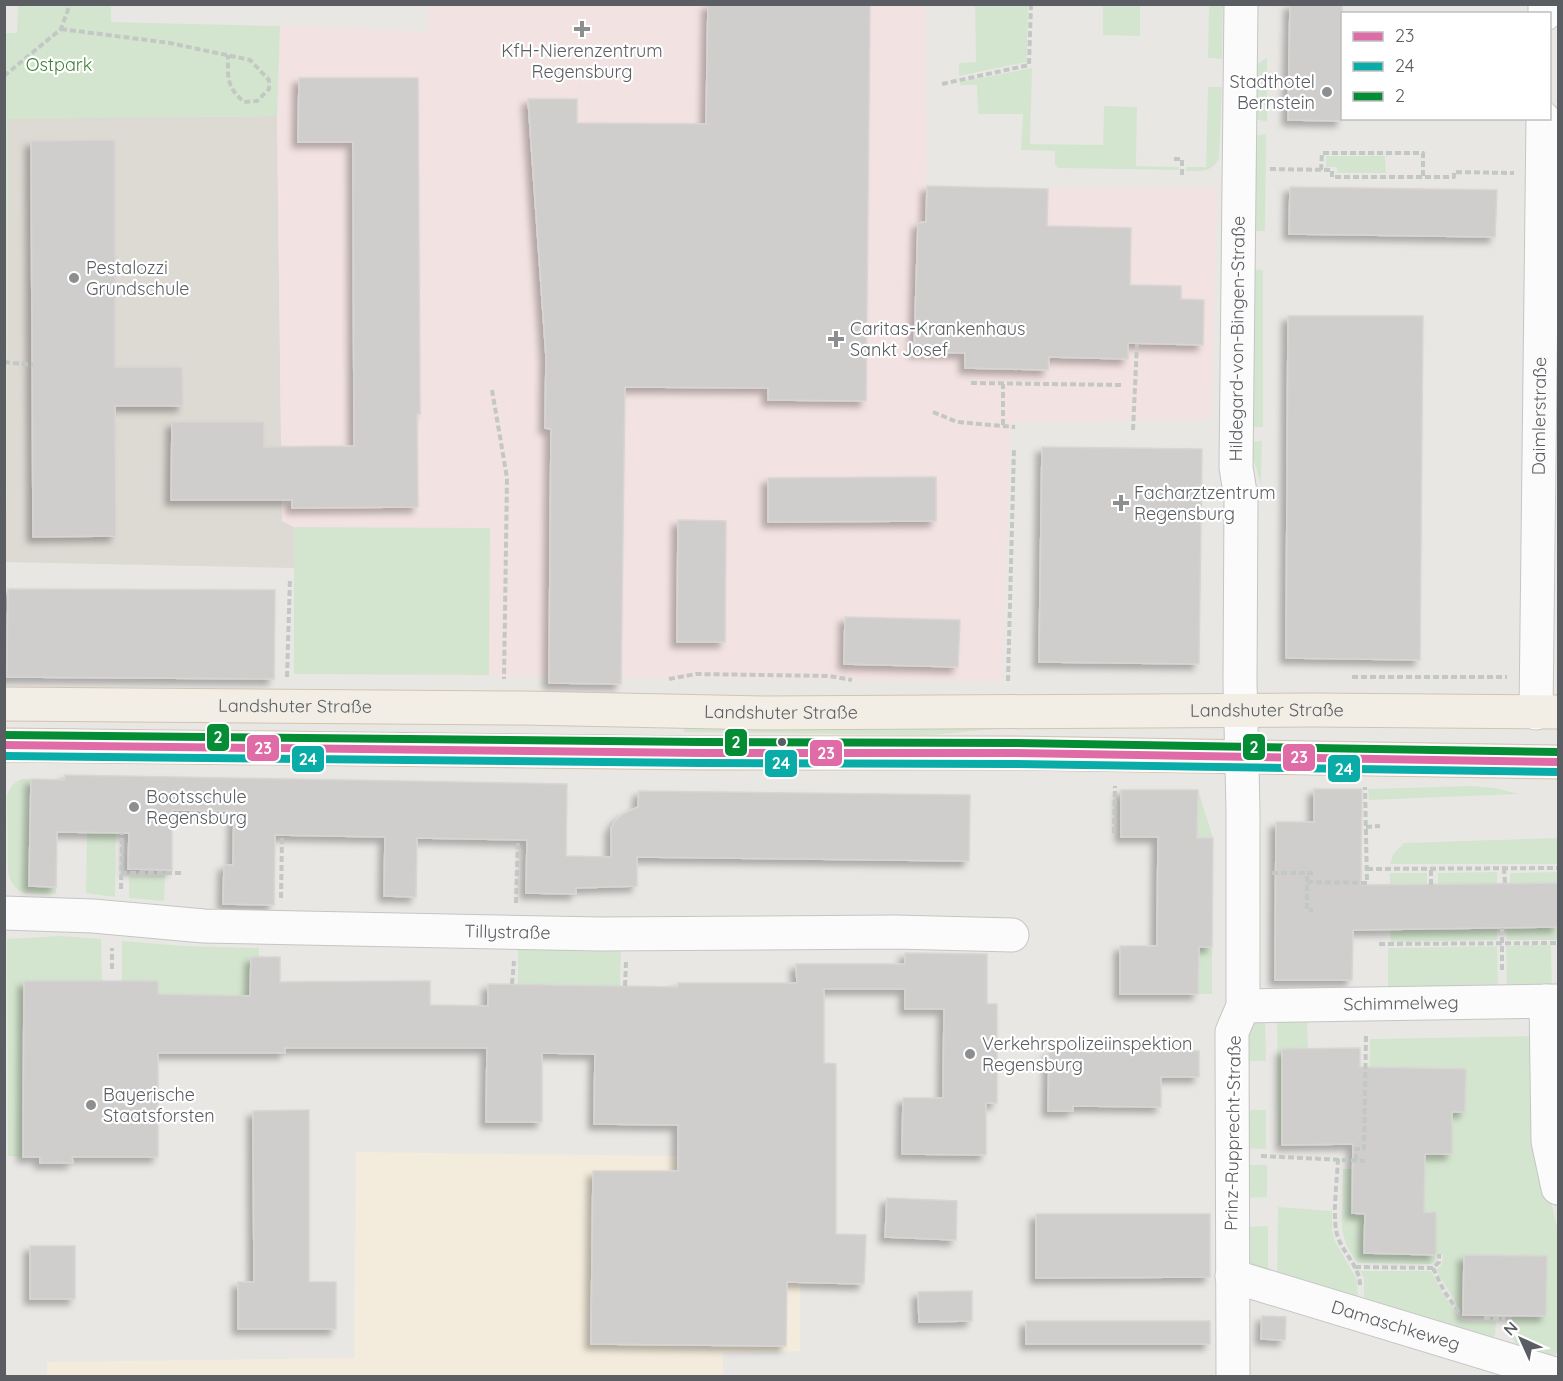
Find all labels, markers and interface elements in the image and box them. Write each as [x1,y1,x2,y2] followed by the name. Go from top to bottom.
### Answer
[1341,12,1551,120] legend
[573,20,591,38] marker: KfH-Nierenzentrum Regensburg
[1395,24,1414,47] text: 23
[501,39,663,83] place label: KfH-Nierenzentrum Regensburg
[26,53,92,76] park label: Ostpark
[1395,54,1414,77] text: 24
[1229,70,1315,114] place label: Stadthotel Bernstein
[1395,84,1405,107] text: 2
[1320,85,1334,99] marker: Stadthotel Bernstein
[1224,216,1250,462] street label: Hildegard-von-Bingen-Straße
[86,256,189,300] place label: Pestalozzi Grundschule
[67,271,81,285] marker: Pestalozzi Grundschule
[850,317,1025,361] place label: Caritas-Krankenhaus Sankt Josef
[827,330,845,348] marker: Caritas-Krankenhaus Sankt Josef
[1527,357,1551,475] street label: Daimlerstraße
[1134,481,1276,525] place label: Facharztzentrum Regensburg
[1112,494,1130,512] marker: Facharztzentrum Regensburg
[218,694,372,718] street label: Landshuter Straße
[1190,698,1344,722] street label: Landshuter Straße
[704,700,858,724] street label: Landshuter Straße
[206,723,230,752] line badge: 2
[213,727,223,747] text: 2
[724,728,748,757] line badge: 2
[731,732,741,752] text: 2
[1242,733,1266,761] line badge: 2
[246,734,280,762] line badge: 23
[776,736,788,748] unlabelled marker
[1249,737,1259,757] text: 2
[254,738,272,758] text: 23
[809,739,843,767] line badge: 23
[817,743,835,763] text: 23
[1282,743,1316,772] line badge: 23
[291,745,325,773] line badge: 24
[1290,747,1308,767] text: 23
[299,749,318,769] text: 24
[764,749,798,778] line badge: 24
[772,753,791,773] text: 24
[1327,754,1361,783] line badge: 24
[1335,759,1354,779] text: 24
[146,785,247,829] place label: Bootsschule Regensburg
[127,800,141,814] marker: Bootsschule Regensburg
[464,919,551,944] street label: Tillystraße
[1343,991,1459,1015] street label: Schimmelweg
[982,1032,1193,1076] place label: Verkehrspolizeiinspektion Regensburg
[1219,1035,1246,1231] street label: Prinz-Rupprecht-Straße
[963,1047,977,1061] marker: Verkehrspolizeiinspektion Regensburg
[103,1083,215,1127] place label: Bayerische Staatsforsten
[84,1098,98,1112] marker: Bayerische Staatsforsten
[1329,1295,1463,1356] street label: Damaschkeweg
[1491,1309,1551,1369] north arrow
[1499,1317,1522,1340] text: N

